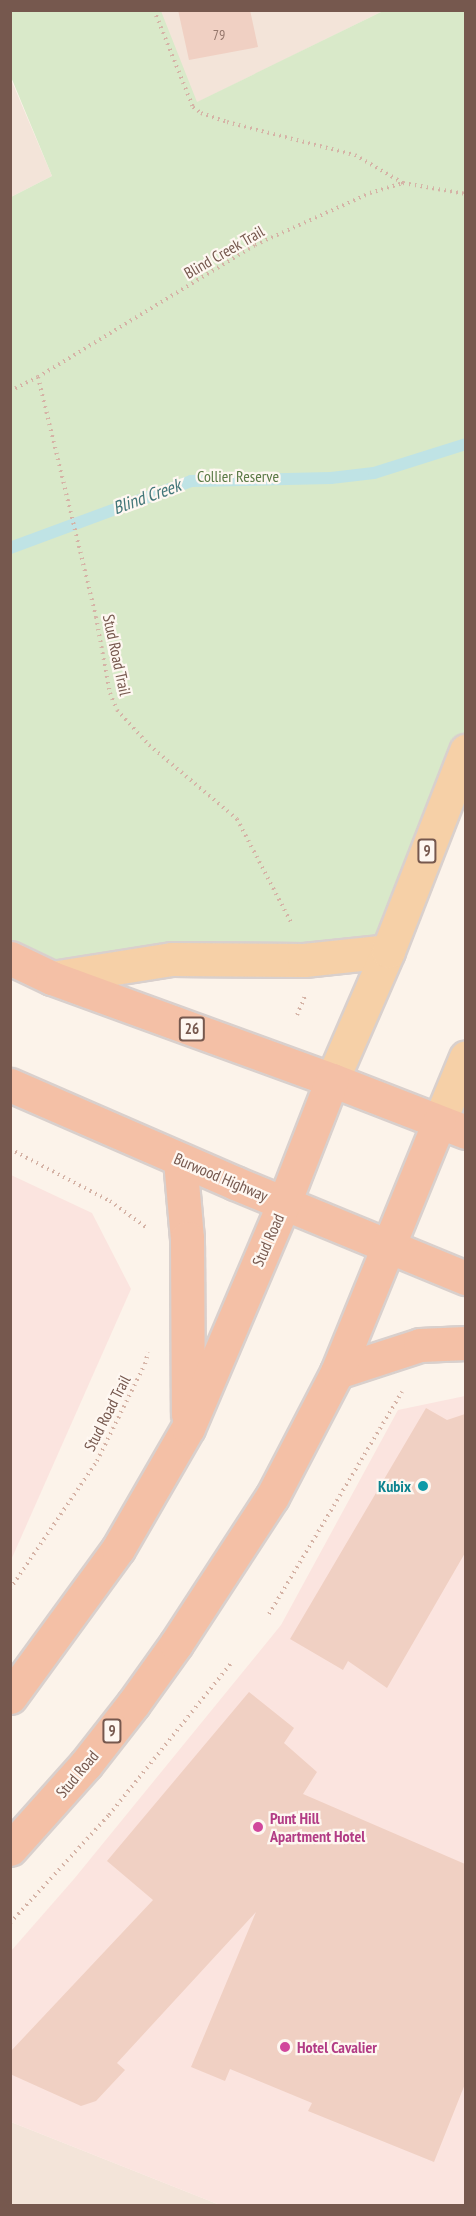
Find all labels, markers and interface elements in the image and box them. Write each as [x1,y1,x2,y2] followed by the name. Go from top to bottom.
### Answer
[213,27,225,43] house number: 79
[180,221,268,283] street label: Blind Creek Trail
[197,466,279,486] park label: Collier Reserve
[110,475,184,519] water label: Blind Creek
[99,612,135,698] street label: Stud Road Trail
[416,839,438,863] road number: 9
[178,1017,206,1041] road number: 26
[171,1149,271,1205] street label: Burwood Highway
[248,1211,288,1269] street label: Stud Road
[80,1372,134,1454] street label: Stud Road Trail
[378,1476,411,1496] place label: Kubix
[416,1479,430,1493] marker: Kubix
[102,1719,122,1743] road number: 9
[52,1746,102,1802] street label: Stud Road
[270,1808,365,1846] place label: Punt Hill Apartment Hotel
[251,1820,265,1834] marker: Punt Hill Apartment Hotel
[297,2037,377,2057] place label: Hotel Cavalier
[278,2040,292,2054] marker: Hotel Cavalier

